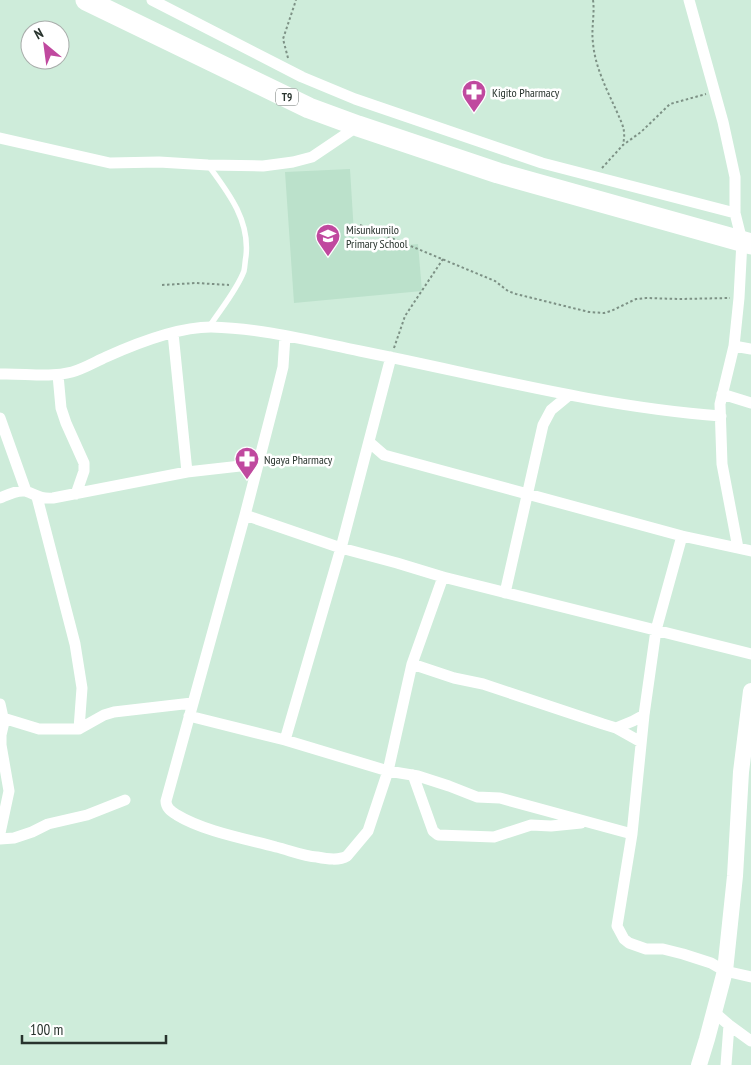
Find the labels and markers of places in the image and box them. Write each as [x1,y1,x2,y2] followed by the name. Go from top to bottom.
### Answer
[461,79,487,113] pharmacy icon: Kigito Pharmacy
[492,85,560,100] place label: Kigito Pharmacy
[346,222,408,251] place label: Misunkumilo Primary School
[315,223,341,257] school or university icon: Misunkumilo Primary School
[234,446,260,480] pharmacy icon: Ngaya Pharmacy
[264,452,333,467] place label: Ngaya Pharmacy

